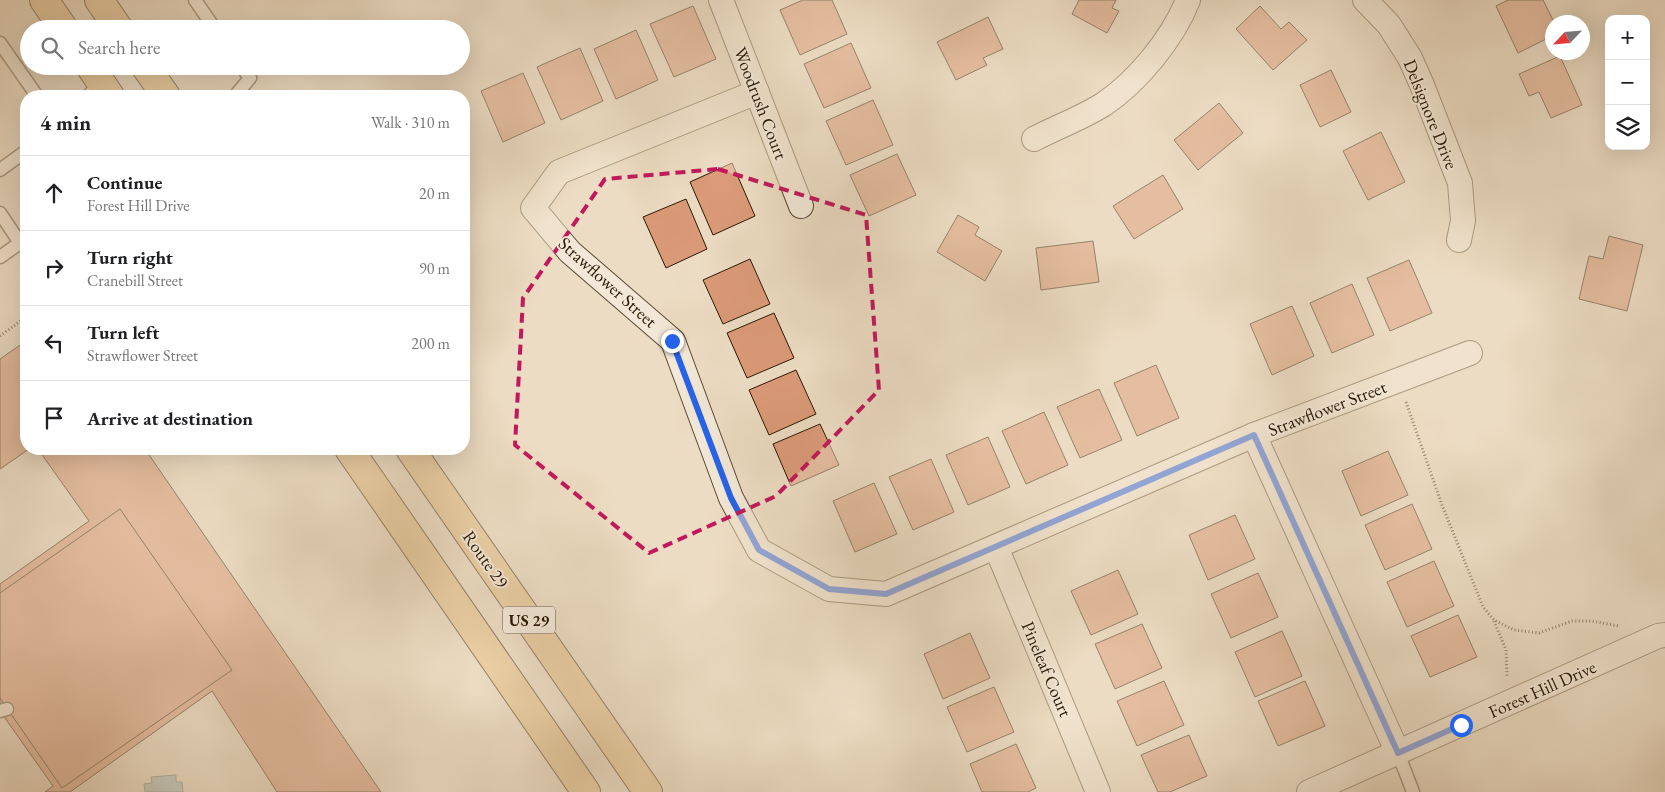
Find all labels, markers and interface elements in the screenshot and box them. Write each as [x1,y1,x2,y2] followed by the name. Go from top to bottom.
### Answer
[1545,15,1590,60] north arrow
[1605,15,1650,150] map controls
[1605,15,1650,60] button: +
[20,20,470,75] search box
[38,34,66,62] icon: search
[78,35,160,60] text: Search here
[729,43,793,163] street label: Woodrush Court
[1399,56,1463,172] street label: Delsignore Drive
[1605,60,1650,105] button: −
[1605,105,1650,150] button: layers
[40,109,91,136] text: 4 min
[371,112,450,133] text: Walk · 310 m
[87,170,162,195] text: Continue
[40,179,68,207] icon: ahead
[419,183,450,204] text: 20 m
[87,195,190,216] text: Forest Hill Drive
[554,232,662,333] street label: Strawflower Street
[87,245,173,270] text: Turn right
[40,254,68,282] icon: right
[419,258,450,279] text: 90 m
[87,270,183,291] text: Cranebill Street
[87,320,159,345] text: Turn left
[40,329,68,357] icon: left
[661,330,684,353] route end
[411,333,450,354] text: 200 m
[87,345,198,366] text: Strawflower Street
[1265,375,1390,441] street label: Strawflower Street
[40,404,68,432] icon: arrive
[87,406,253,431] text: Arrive at destination
[458,526,514,592] street label: Route 29
[503,606,555,634] road number: US 29
[1017,618,1078,721] street label: Pineleaf Court
[1485,655,1599,723] street label: Forest Hill Drive
[1450,714,1473,737] route start

